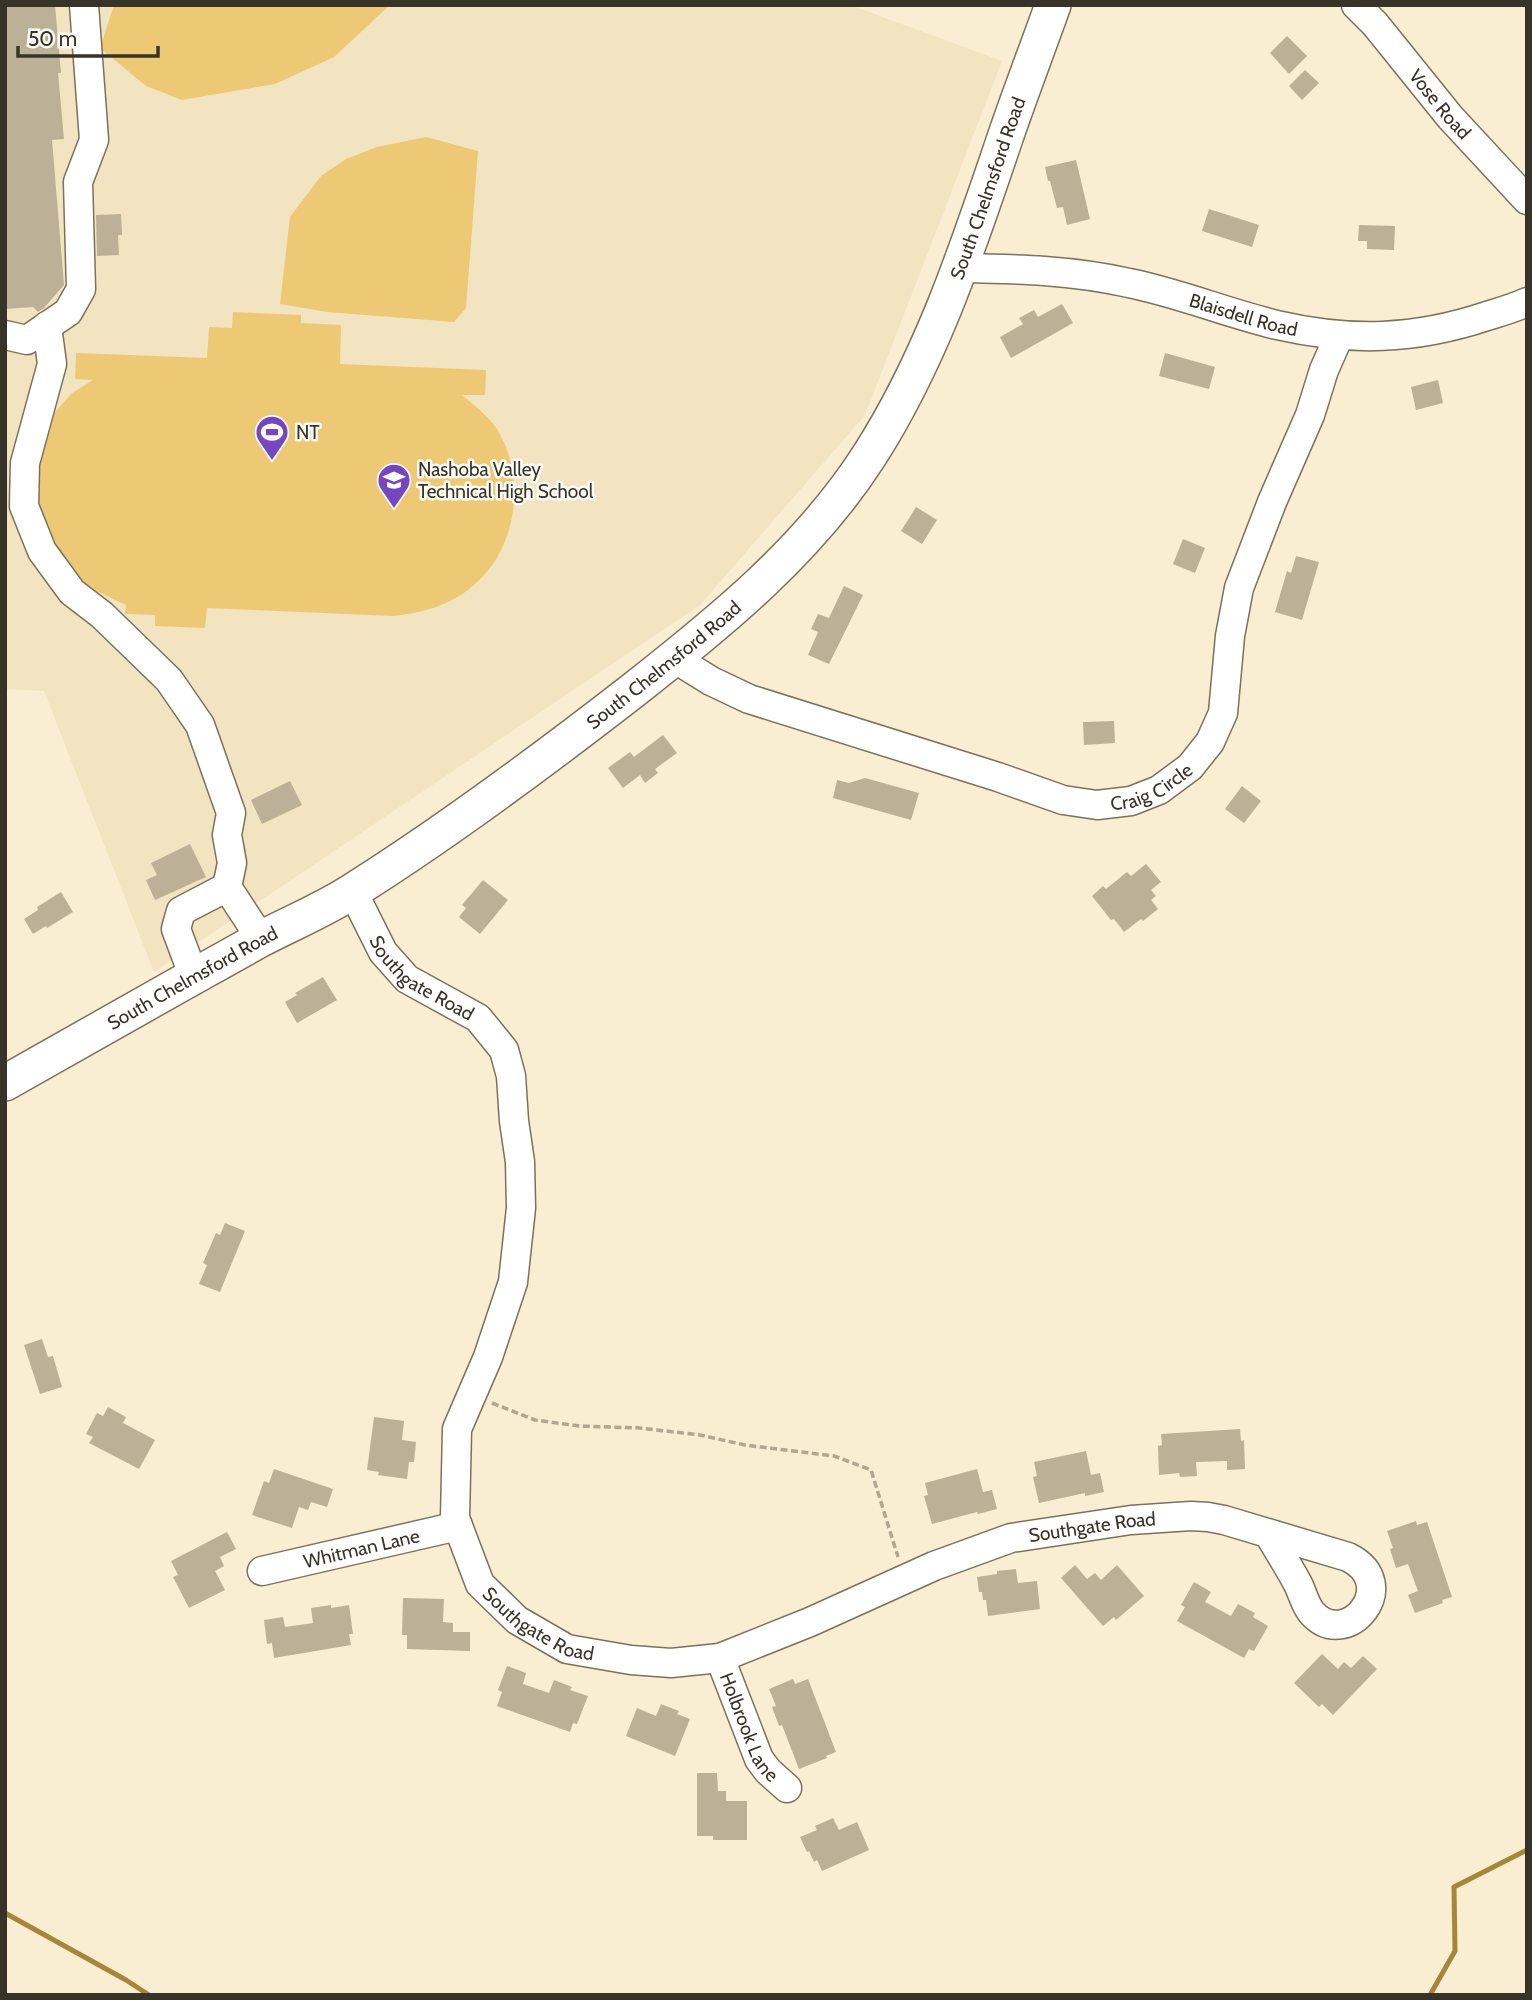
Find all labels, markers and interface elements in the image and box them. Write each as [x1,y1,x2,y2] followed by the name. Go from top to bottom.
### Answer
[18,14,158,58] scale bar
[28,26,77,51] text: 50 m
[1404,64,1476,144] street label: Vose Road
[945,94,1030,283] street label: South Chelmsford Road
[1187,288,1300,341] street label: Blaisdell Road
[253,413,291,462] sports icon: NT
[296,421,320,444] place label: NT
[418,458,594,503] place label: Nashoba Valley Technical High School
[375,461,413,510] school or university icon: Nashoba Valley Technical High School
[582,596,745,734] street label: South Chelmsford Road
[1109,758,1197,815] street label: Craig Circle
[103,921,281,1034] street label: South Chelmsford Road
[365,931,478,1025] street label: Southgate Road
[1027,1507,1156,1547] street label: Southgate Road
[301,1524,422,1573] street label: Whitman Lane
[478,1582,596,1665] street label: Southgate Road
[715,1669,784,1787] street label: Holbrook Lane

